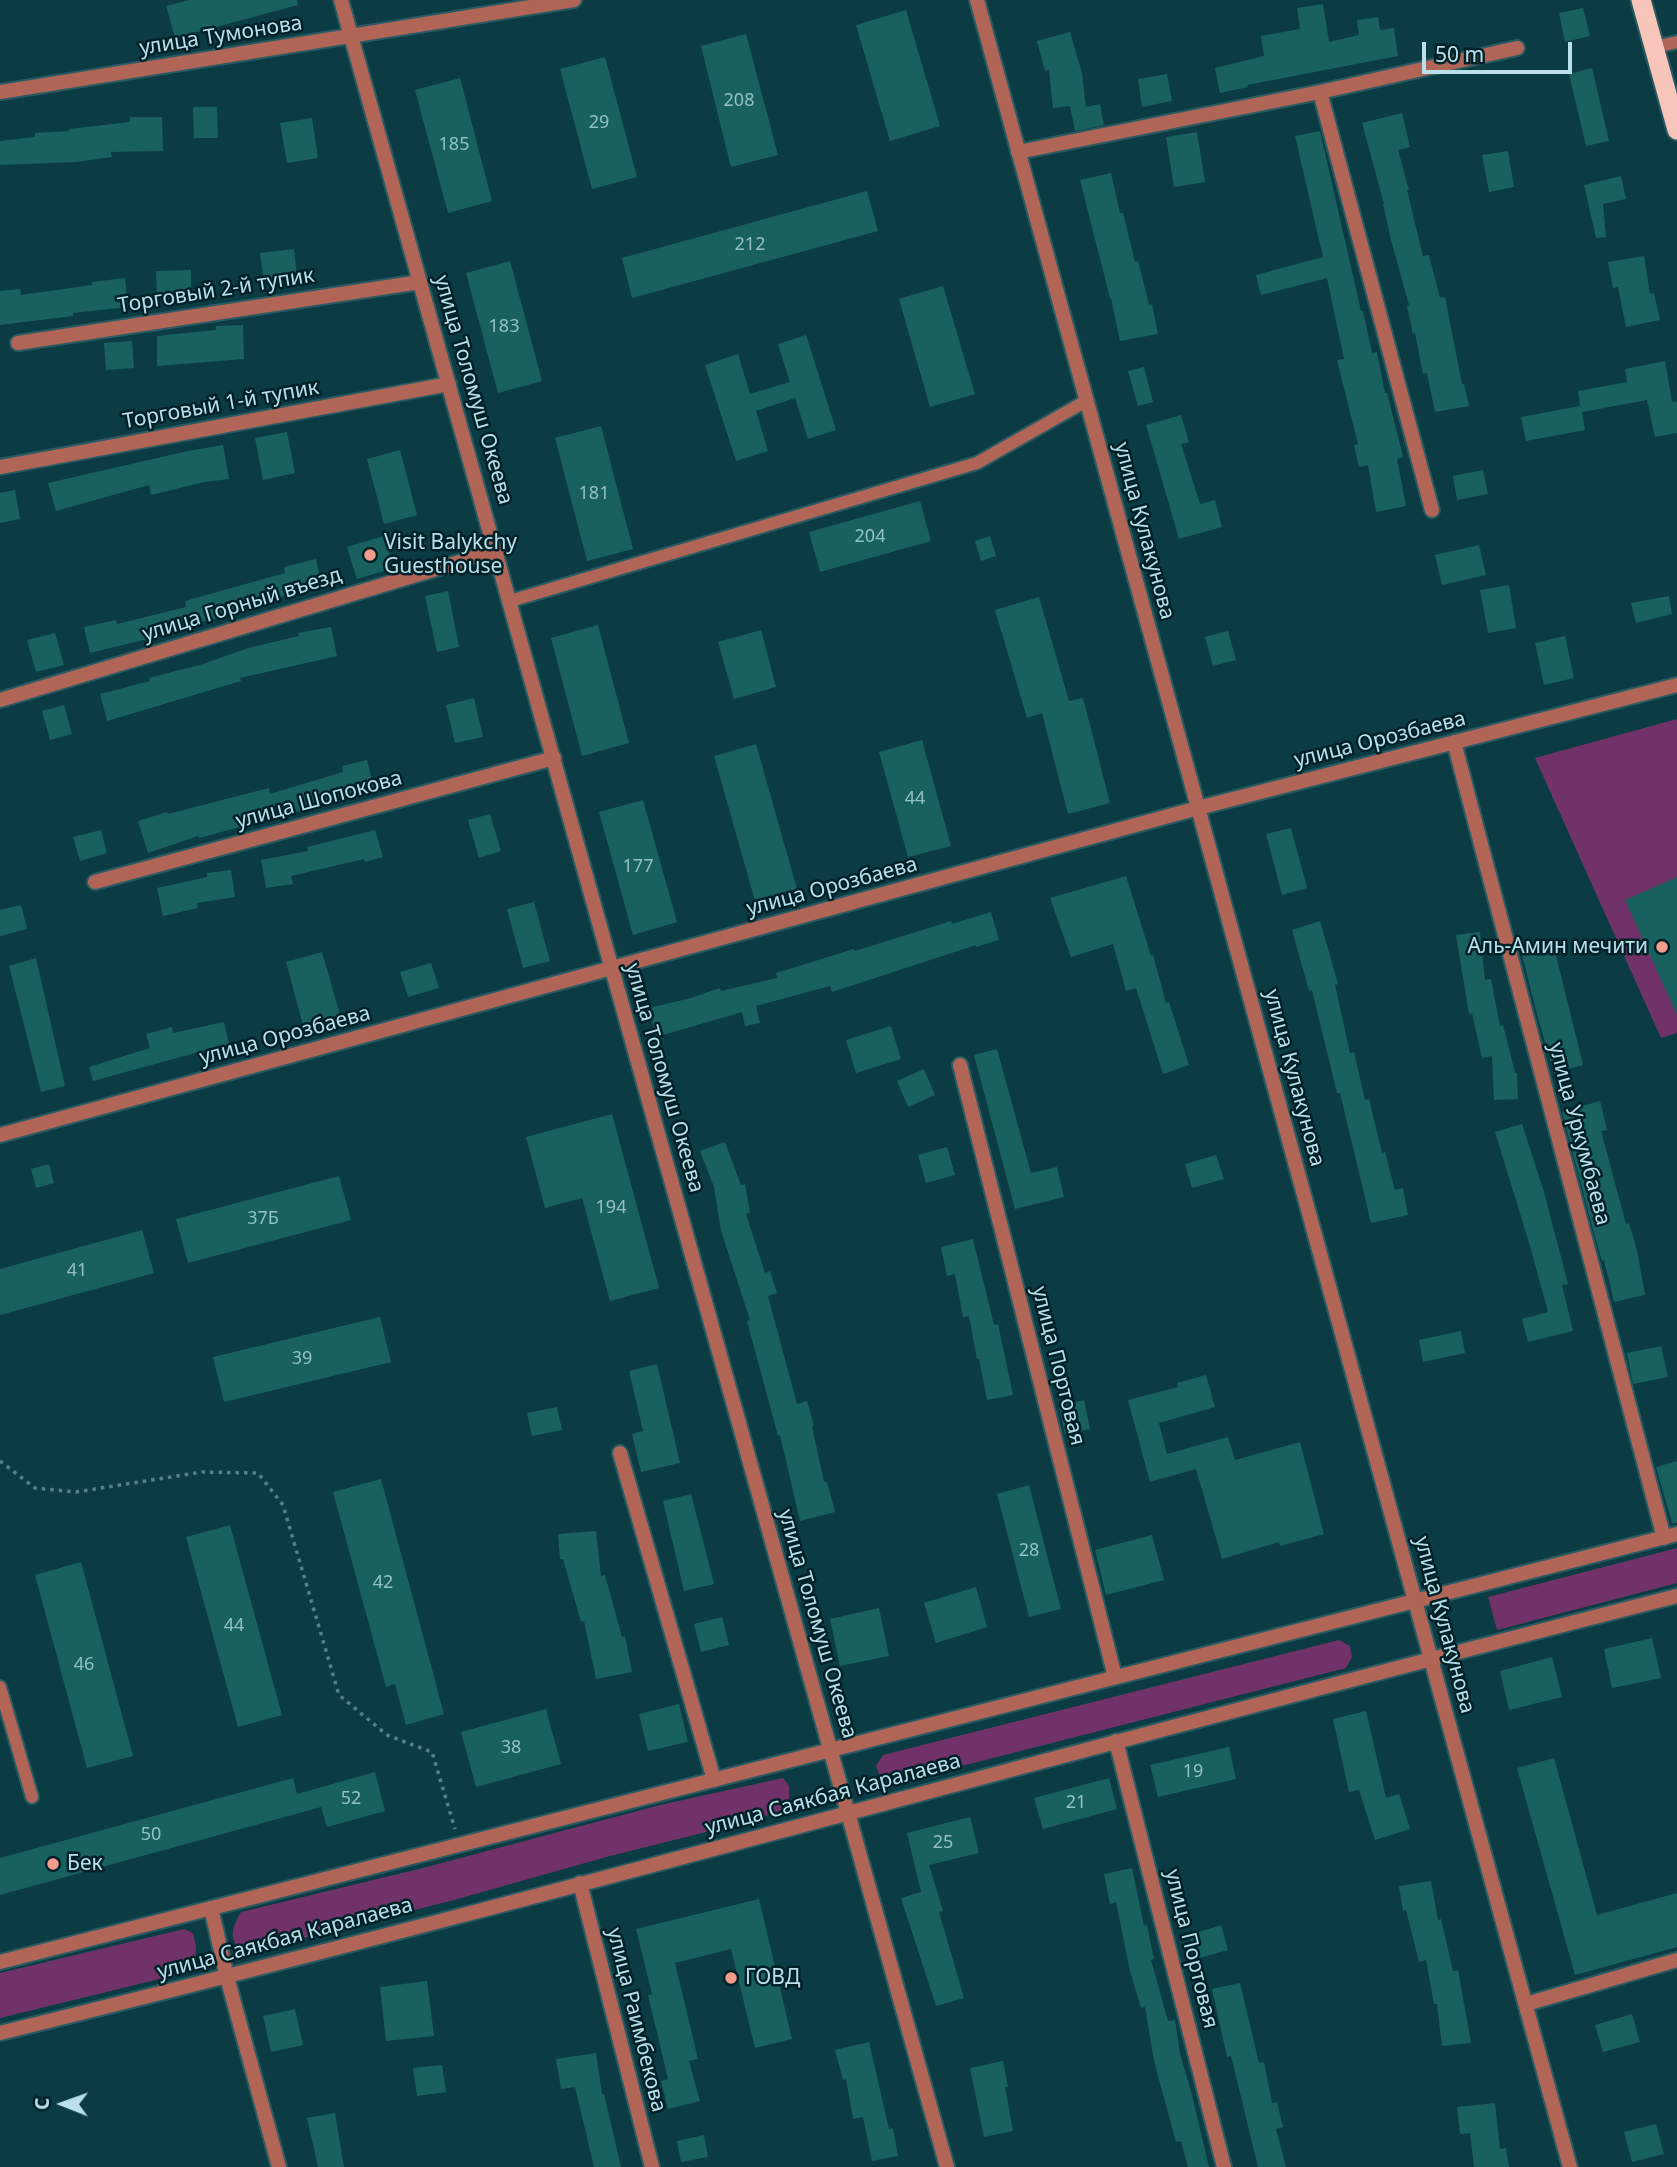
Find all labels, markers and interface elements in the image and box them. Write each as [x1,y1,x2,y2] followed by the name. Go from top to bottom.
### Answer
[138,11,304,61] street label: улица Тумонова
[1425,28,1576,72] scale bar
[1435,40,1484,68] text: 50 m
[724,90,754,112] house number: 208
[589,112,609,134] house number: 29
[439,134,469,156] house number: 185
[735,234,765,256] house number: 212
[116,263,316,319] street label: Торговый 2-й тупик
[428,272,518,508] street label: улица Толомуш Океева
[489,316,519,338] house number: 183
[121,375,321,435] street label: Торговый 1-й тупик
[1108,440,1180,622] street label: улица Кулакунова
[579,483,609,505] house number: 181
[855,526,885,548] house number: 204
[384,530,517,580] place label: Visit Balykchy Guesthouse
[362,547,378,563] marker: Visit Balykchy Guesthouse
[139,563,345,647] street label: улица Горный въезд
[1292,707,1468,773] street label: улица Орозбаева
[233,766,405,834] street label: улица Шопокова
[905,788,925,810] house number: 44
[744,852,920,922] street label: улица Орозбаева
[623,856,653,878] house number: 177
[1467,934,1648,960] place label: Аль-Амин мечити
[1654,939,1670,955] marker: Аль-Амин мечити
[619,960,709,1196] street label: улица Толомуш Океева
[1258,987,1330,1169] street label: улица Кулакунова
[197,1001,373,1071] street label: улица Орозбаева
[1543,1040,1615,1228] street label: улица Уркумбаева
[596,1197,626,1219] house number: 194
[247,1208,279,1230] house number: 37Б
[67,1260,87,1282] house number: 41
[1026,1284,1090,1448] street label: улица Портовая
[292,1348,312,1370] house number: 39
[772,1506,862,1742] street label: улица Толомуш Океева
[1408,1534,1480,1716] street label: улица Кулакунова
[1019,1540,1039,1562] house number: 28
[373,1572,393,1594] house number: 42
[224,1615,244,1637] house number: 44
[74,1654,94,1676] house number: 46
[501,1737,521,1759] house number: 38
[703,1749,963,1841] street label: улица Саякбая Каралаева
[1183,1761,1203,1783] house number: 19
[341,1788,361,1810] house number: 52
[1066,1792,1086,1814] house number: 21
[141,1824,161,1846] house number: 50
[933,1832,953,1854] house number: 25
[67,1851,103,1877] place label: Бек
[45,1856,61,1872] marker: Бек
[1159,1867,1223,2031] street label: улица Портовая
[155,1893,415,1985] street label: улица Саякбая Каралаева
[601,1925,671,2115] street label: улица Раимбекова
[745,1965,800,1991] place label: ГОВД
[723,1970,739,1986] marker: ГОВД
[28,2069,98,2139] north arrow
[29,2097,55,2110] text: С

